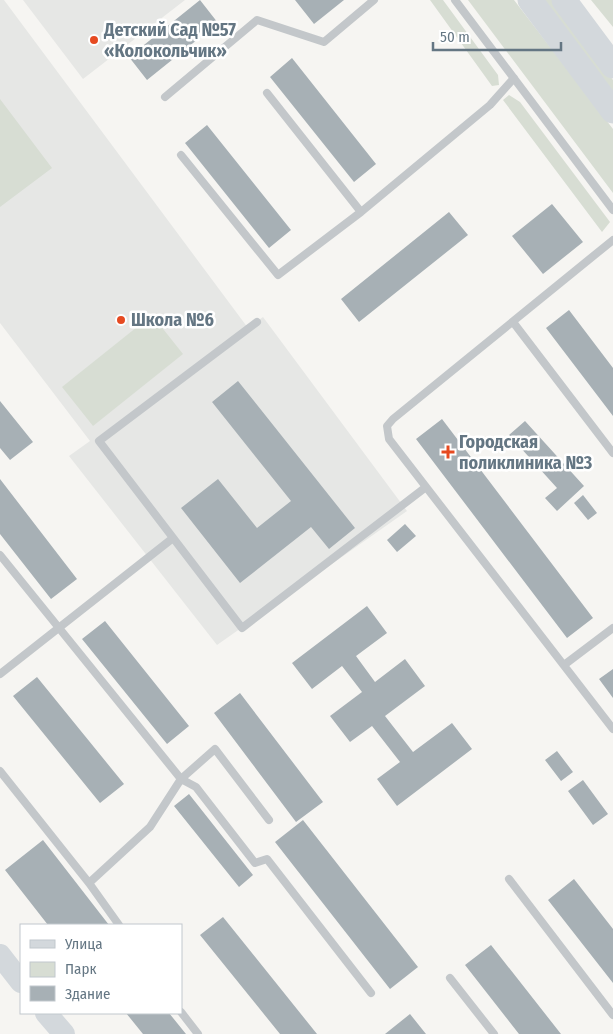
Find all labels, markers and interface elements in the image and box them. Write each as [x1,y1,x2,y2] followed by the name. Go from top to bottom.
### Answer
[103,19,236,62] place label: Детский Сад №57 «Колокольчик»
[433,20,560,52] scale bar
[440,28,470,46] text: 50 m
[88,34,100,46] marker: Детский Сад №57 «Колокольчик»
[131,309,214,331] place label: Школа №6
[115,314,127,326] marker: Школа №6
[459,431,593,474] place label: Городская поликлиника №3
[441,445,455,459] marker: Городская поликлиника №3
[20,924,182,1014] legend
[64,935,103,953] text: Улица
[65,960,96,978] text: Парк
[65,985,111,1003] text: Здание

